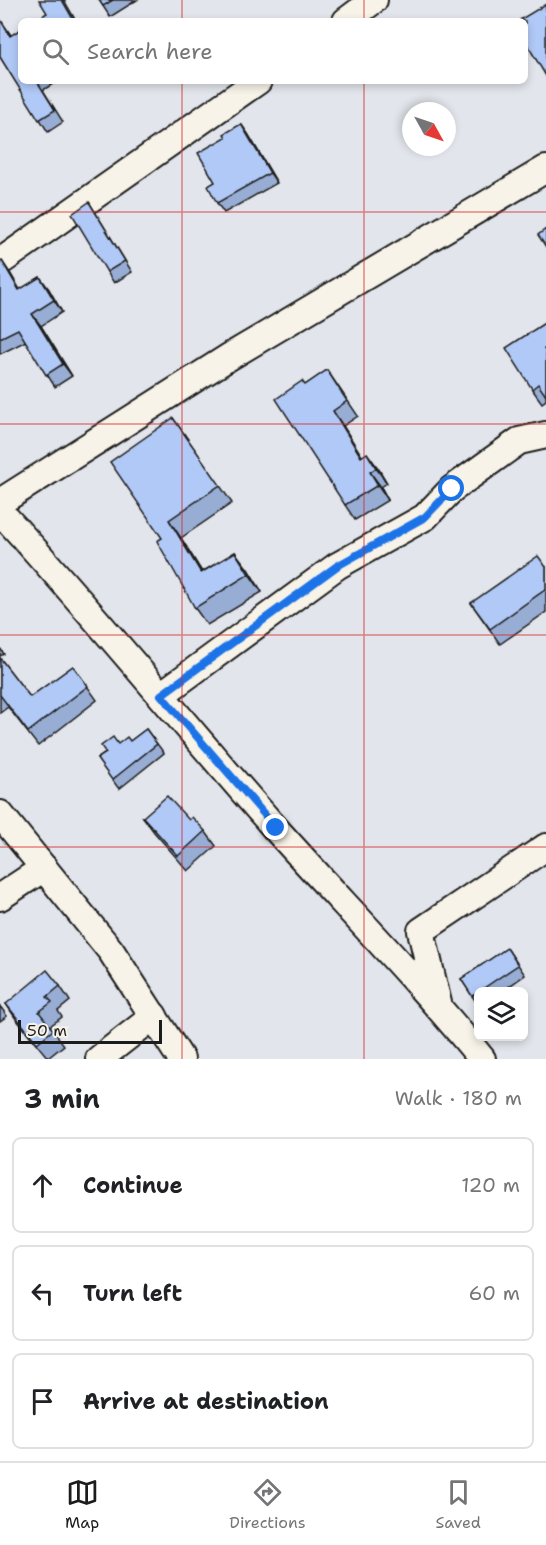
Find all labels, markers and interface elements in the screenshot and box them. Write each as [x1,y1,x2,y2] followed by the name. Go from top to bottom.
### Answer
[18,18,528,84] search box
[39,35,72,68] icon: search
[87,37,213,66] text: Search here
[402,102,456,156] north arrow
[438,475,464,501] route start
[262,814,288,840] route end
[474,987,528,1041] map controls
[474,987,528,1041] button: layers
[18,1017,162,1044] scale bar
[27,1020,67,1041] text: 50 m
[24,1081,100,1116] text: 3 min
[395,1085,522,1111] text: Walk · 180 m
[26,1169,59,1202] icon: ahead
[83,1171,183,1200] text: Continue
[461,1172,520,1198] text: 120 m
[26,1277,59,1310] icon: left
[83,1279,182,1308] text: Turn left
[468,1280,520,1306] text: 60 m
[26,1385,59,1418] icon: arrive
[83,1387,329,1416] text: Arrive at destination
[65,1476,99,1533] tab: Map
[229,1476,306,1533] tab: Directions
[436,1476,481,1533] tab: Saved

